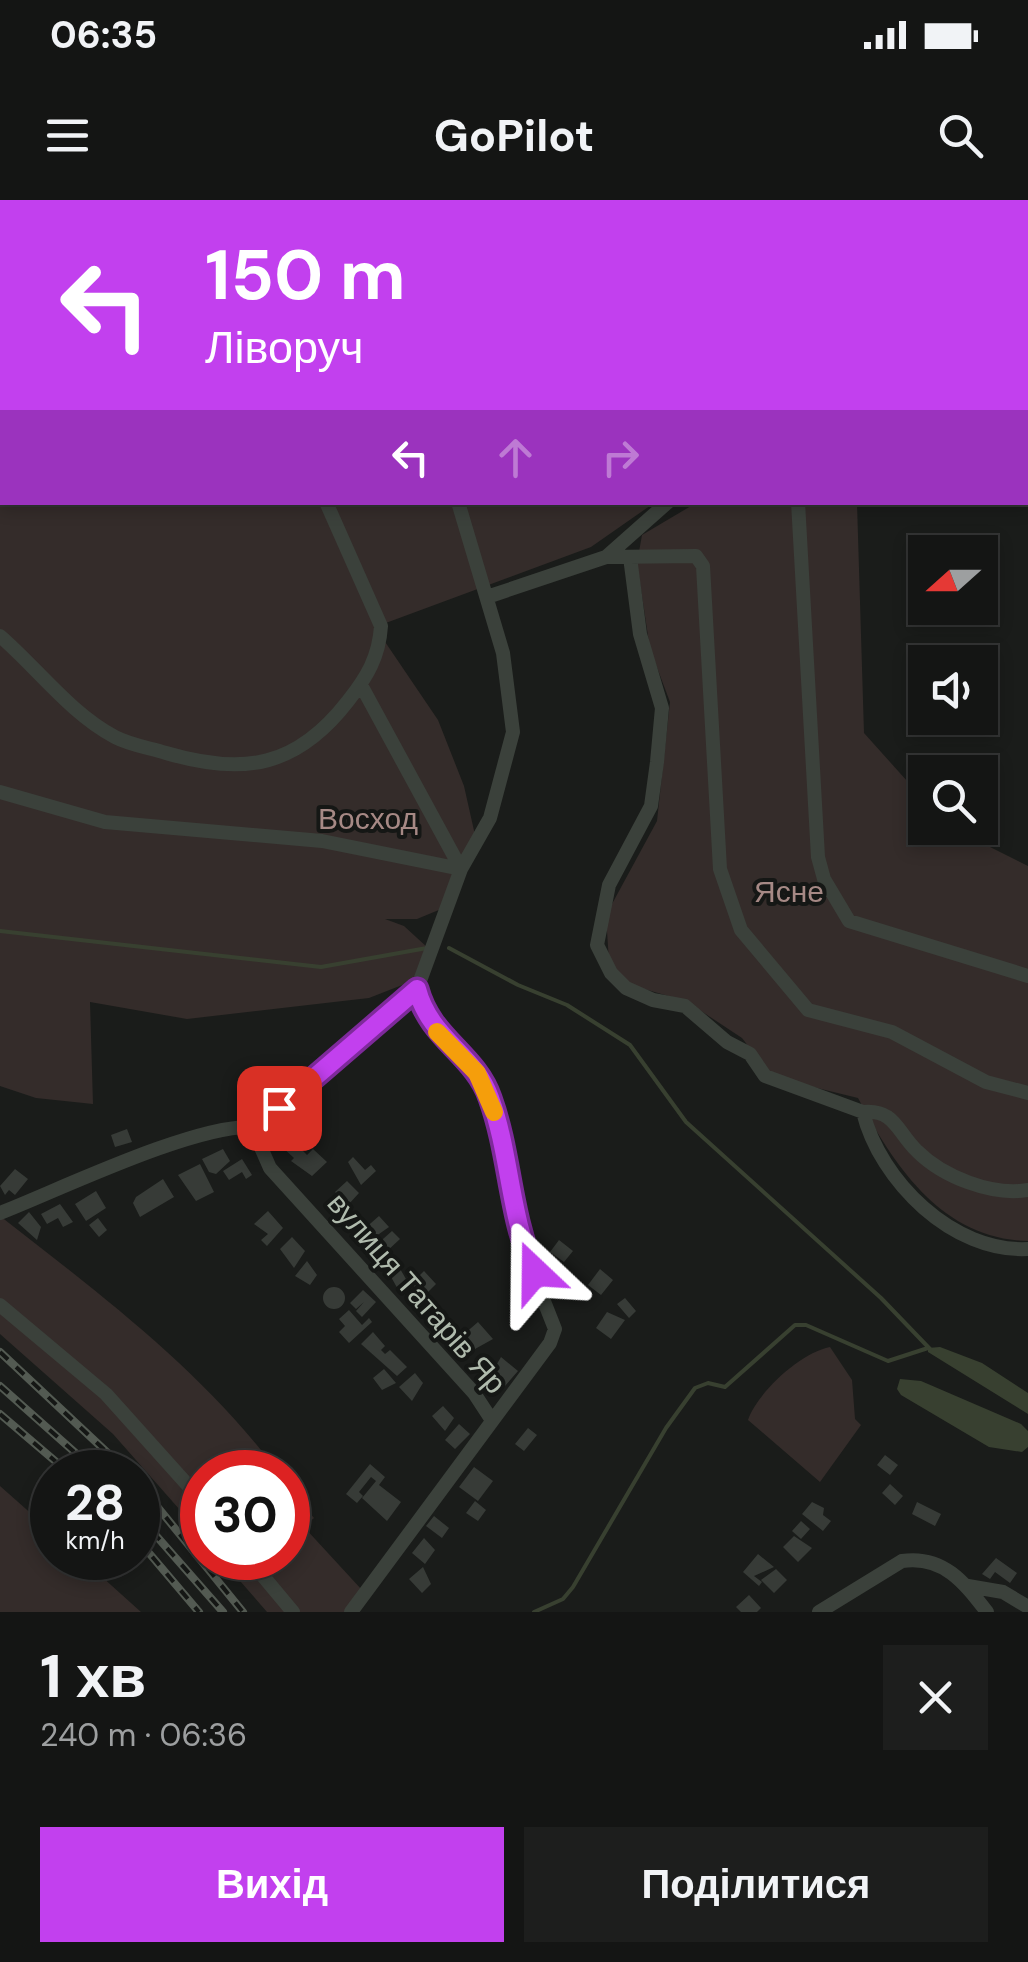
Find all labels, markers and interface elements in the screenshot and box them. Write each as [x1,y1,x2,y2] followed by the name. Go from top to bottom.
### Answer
[50,10,157,60] text: 06:35
[434,106,594,165] text: GoPilot
[40,108,95,163] icon: menu
[933,108,988,163] icon: search
[205,230,406,321] text: 150 m
[40,240,170,370] icon: left
[205,318,363,377] text: Ліворуч
[383,430,438,485] icon: left
[488,430,543,485] icon: ahead
[593,430,648,485] icon: right
[908,535,998,625] north arrow
[908,535,998,845] map controls
[908,645,998,735] button: sound
[908,755,998,845] button: search
[318,799,418,838] park label: Восход
[754,872,824,911] park label: Ясне
[237,1066,322,1151] pin
[252,1081,307,1136] icon: arrive
[319,1184,515,1402] street label: вулиця Татарів Яр
[483,1220,587,1324] position arrow
[180,1450,310,1580] speed limit sign: 30
[65,1470,125,1536] text: 28
[65,1524,125,1557] text: km/h
[40,1637,146,1716] text: 1 хв
[883,1645,988,1750] button: close
[40,1714,247,1756] text: 240 m · 06:36
[40,1827,504,1942] button: Вихід
[524,1827,988,1942] button: Поділитися

